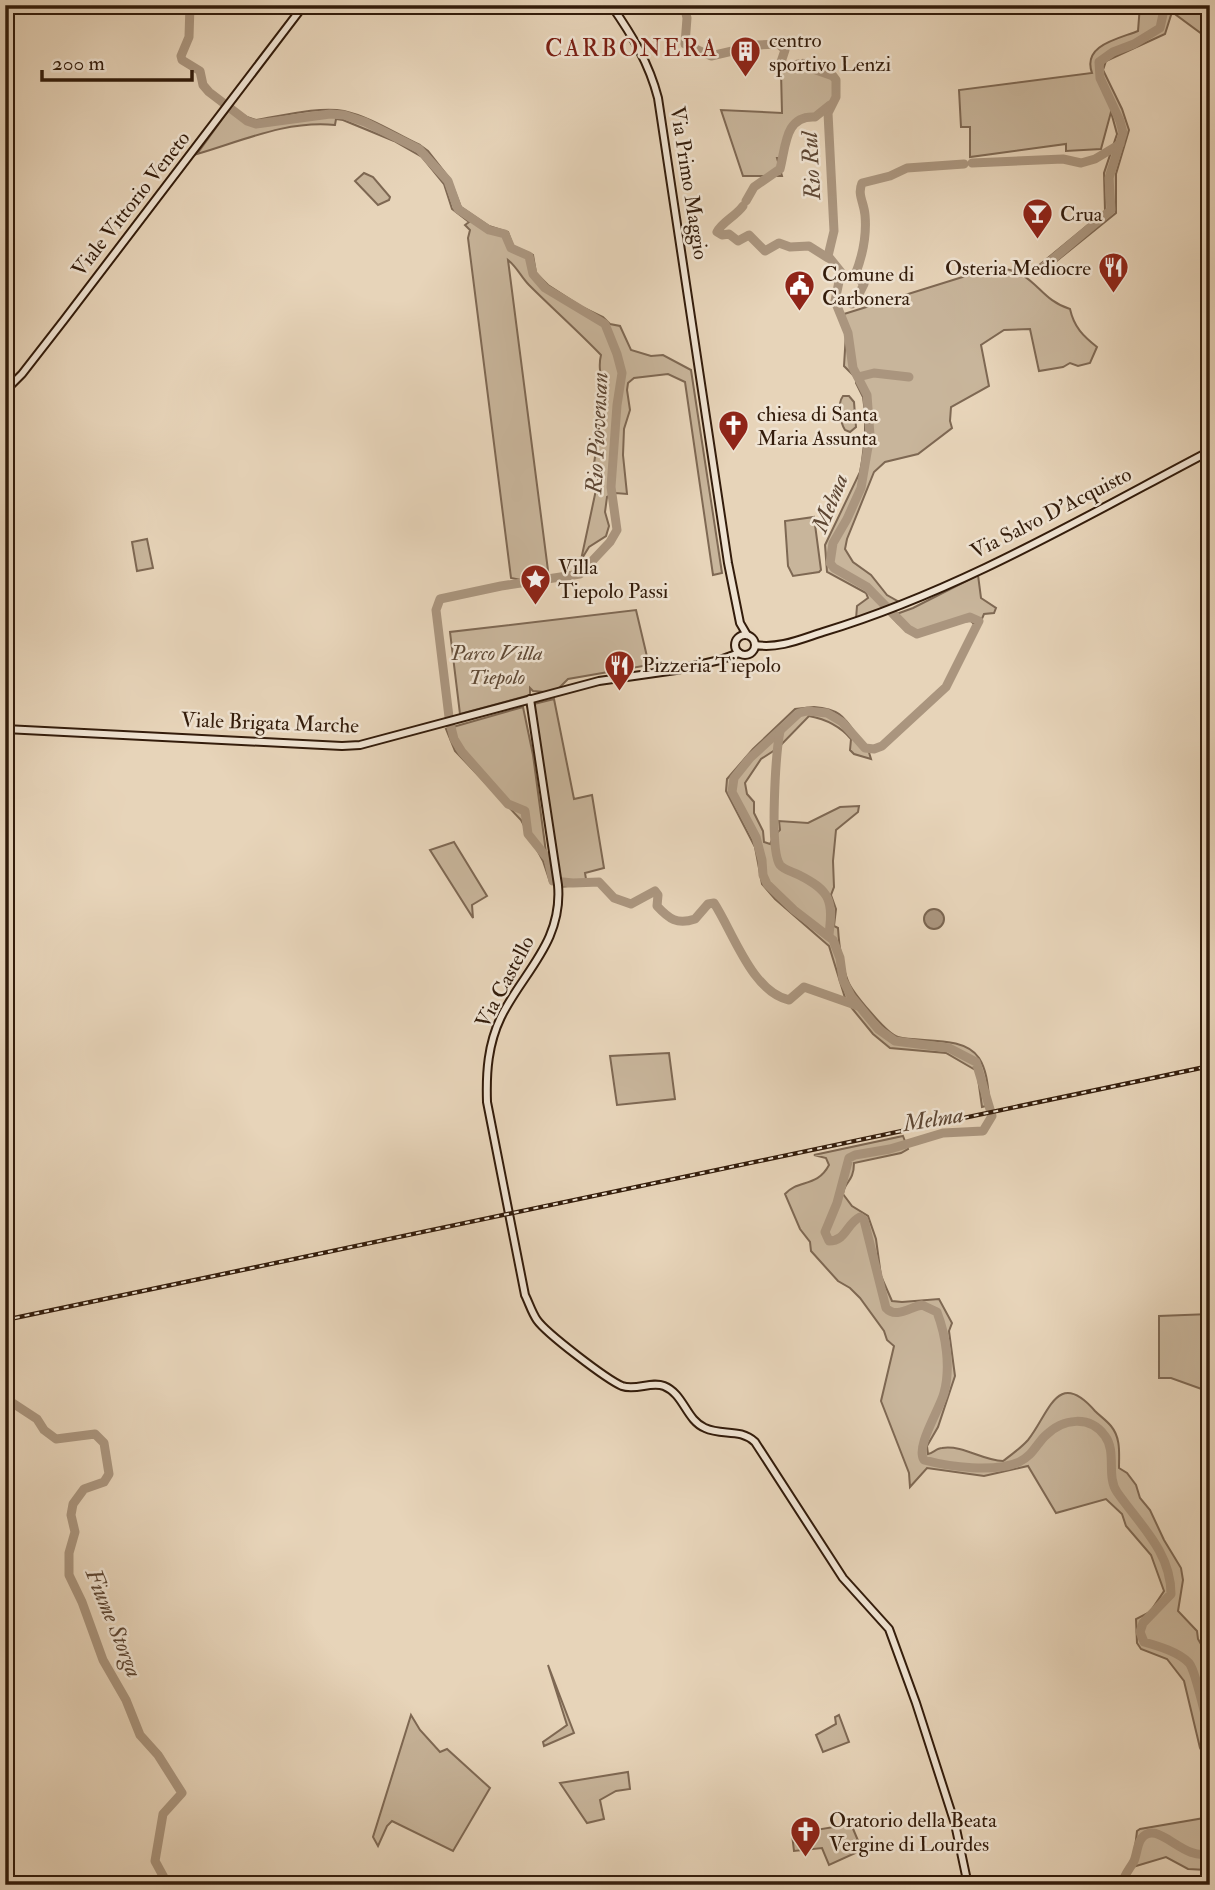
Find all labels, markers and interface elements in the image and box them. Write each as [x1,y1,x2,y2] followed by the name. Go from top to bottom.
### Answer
[769,27,891,78] place label: centro sportivo Lenzi
[545,33,719,64] district label: CARBONERA
[729,35,763,79] building icon: centro sportivo Lenzi
[42,38,192,82] scale bar
[52,50,105,77] text: 200 m
[664,104,714,262] street label: Via Primo Maggio
[66,126,196,282] street label: Viale Vittorio Veneto
[795,130,827,202] water label: Rio Rul
[1020,197,1054,241] bar icon: Crua
[1060,201,1103,228] place label: Crua
[1097,251,1131,295] restaurant icon: Osteria Mediocre
[945,255,1091,282] place label: Osteria Mediocre
[822,261,915,312] place label: Comune di Carbonera
[782,269,816,313] public building icon: Comune di Carbonera
[579,371,615,496] water label: Rio Piovensan
[757,401,878,452] place label: chiesa di Santa Maria Assunta
[717,409,751,453] church icon: chiesa di Santa Maria Assunta
[966,461,1136,565] street label: Via Salvo D'Acquisto
[804,469,855,539] water label: Melma
[558,554,669,605] place label: Villa Tiepolo Passi
[518,562,552,606] place icon: Villa Tiepolo Passi
[450,640,543,691] park label: Parco Villa Tiepolo
[602,648,636,692] restaurant icon: Pizzeria Tiepolo
[642,652,781,679] place label: Pizzeria Tiepolo
[180,706,360,740] street label: Viale Brigata Marche
[469,931,541,1033] street label: Via Castello
[899,1100,966,1138] water label: Melma
[79,1563,149,1682] water label: Fiume Storga
[829,1807,997,1858] place label: Oratorio della Beata Vergine di Lourdes
[789,1815,823,1859] church icon: Oratorio della Beata Vergine di Lourdes

